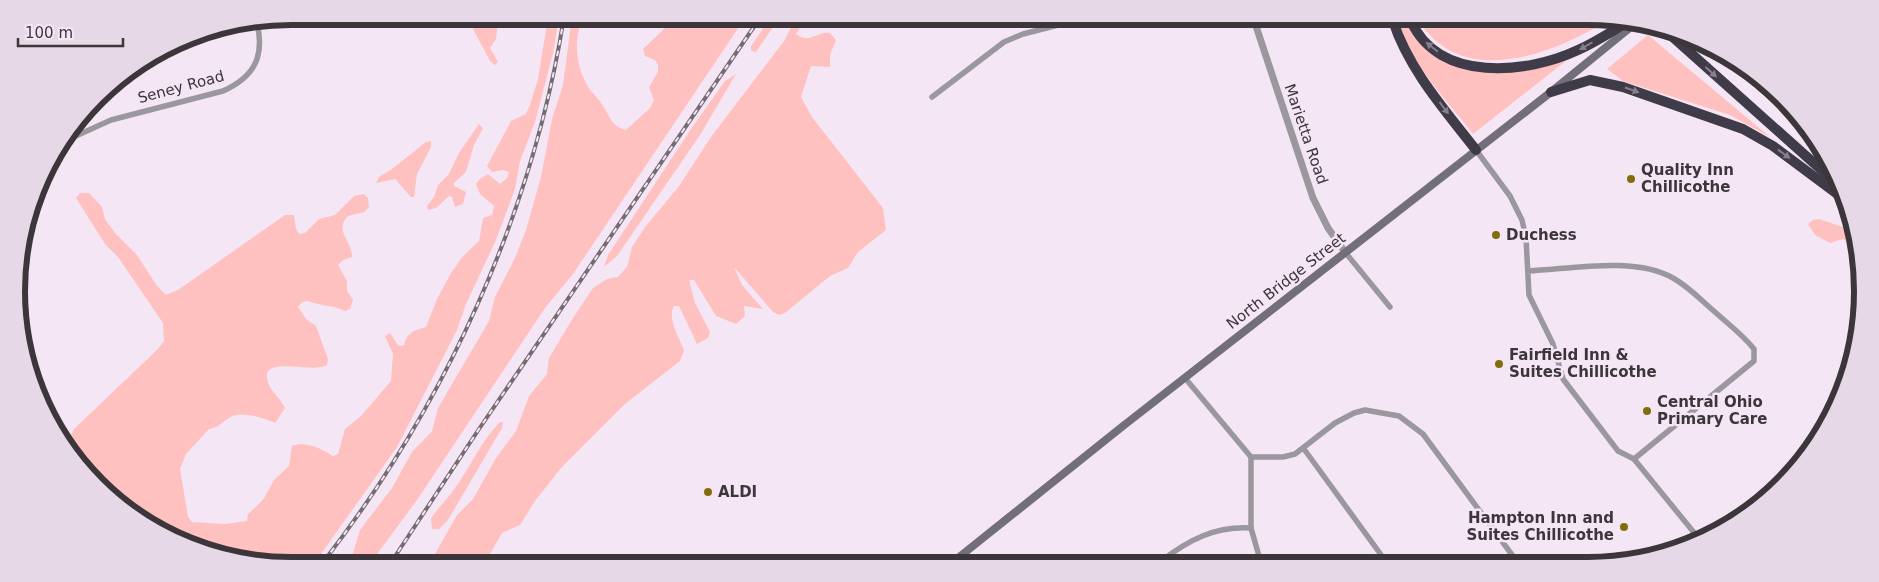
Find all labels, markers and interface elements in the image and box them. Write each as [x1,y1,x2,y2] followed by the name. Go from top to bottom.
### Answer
[18,15,122,47] scale bar
[25,24,73,42] text: 100 m
[1580,41,1593,50] one-way arrow
[1426,42,1439,53] one-way arrow
[1704,66,1716,78] one-way arrow
[136,67,226,107] street label: Seney Road
[1280,81,1332,187] street label: Marietta Road
[1624,87,1639,94] one-way arrow
[1439,101,1449,115] one-way arrow
[1777,149,1791,159] one-way arrow
[1641,161,1734,196] place label: Quality Inn Chillicothe
[1625,173,1637,185] marker: Quality Inn Chillicothe
[1506,226,1577,244] place label: Duchess
[1223,229,1349,333] street label: North Bridge Street
[1490,229,1502,241] marker: Duchess
[1509,346,1657,381] place label: Fairfield Inn & Suites Chillicothe
[1493,358,1505,370] marker: Fairfield Inn & Suites Chillicothe
[1657,393,1767,428] place label: Central Ohio Primary Care
[1641,405,1653,417] marker: Central Ohio Primary Care
[718,483,757,501] place label: ALDI
[702,486,714,498] marker: ALDI
[1466,509,1614,544] place label: Hampton Inn and Suites Chillicothe
[1618,521,1630,533] marker: Hampton Inn and Suites Chillicothe

